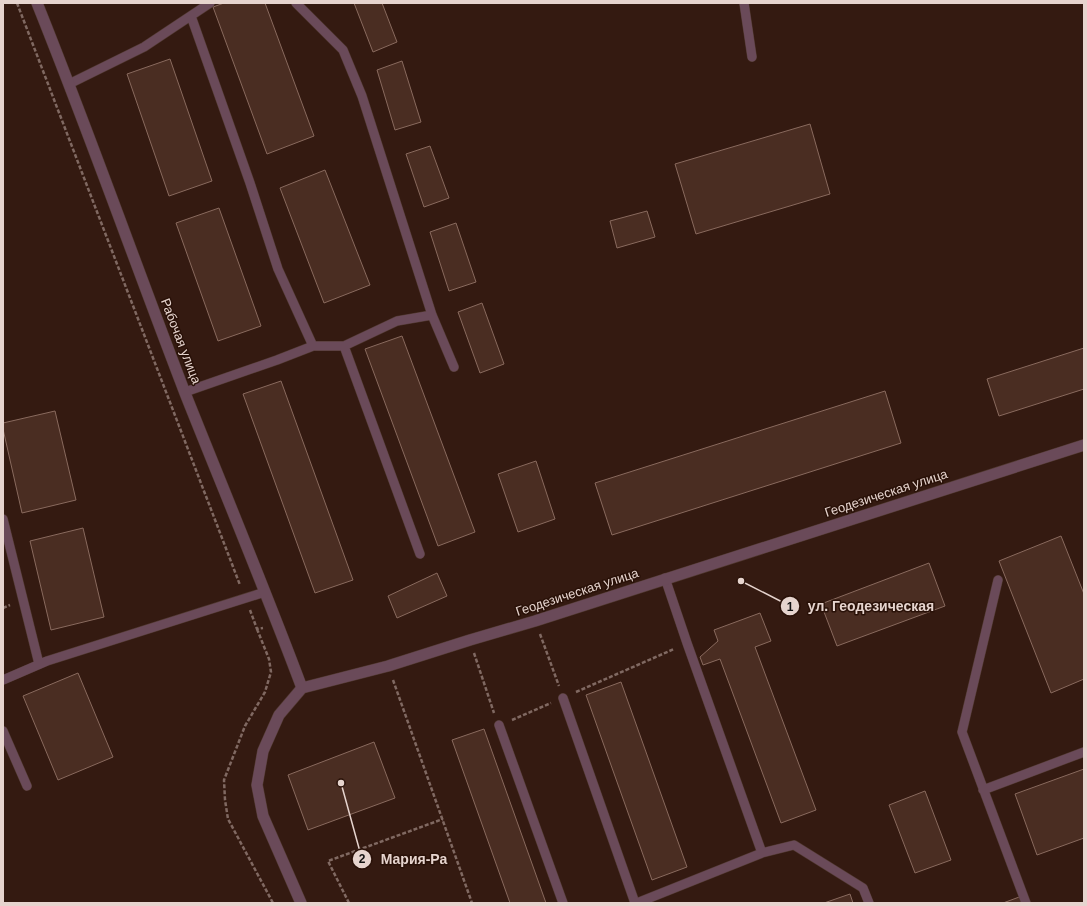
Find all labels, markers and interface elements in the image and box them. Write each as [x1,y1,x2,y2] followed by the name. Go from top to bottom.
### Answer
[158,296,204,387] street label: Рабочая улица
[823,466,950,520] street label: Геодезическая улица
[514,565,641,619] street label: Геодезическая улица
[780,593,943,619] callout: ул. Геодезическая
[808,598,934,614] text: ул. Геодезическая
[787,600,794,614] text: 1
[352,846,455,872] callout: Мария-Ра
[381,851,447,867] text: Мария-Ра
[359,852,366,866] text: 2

